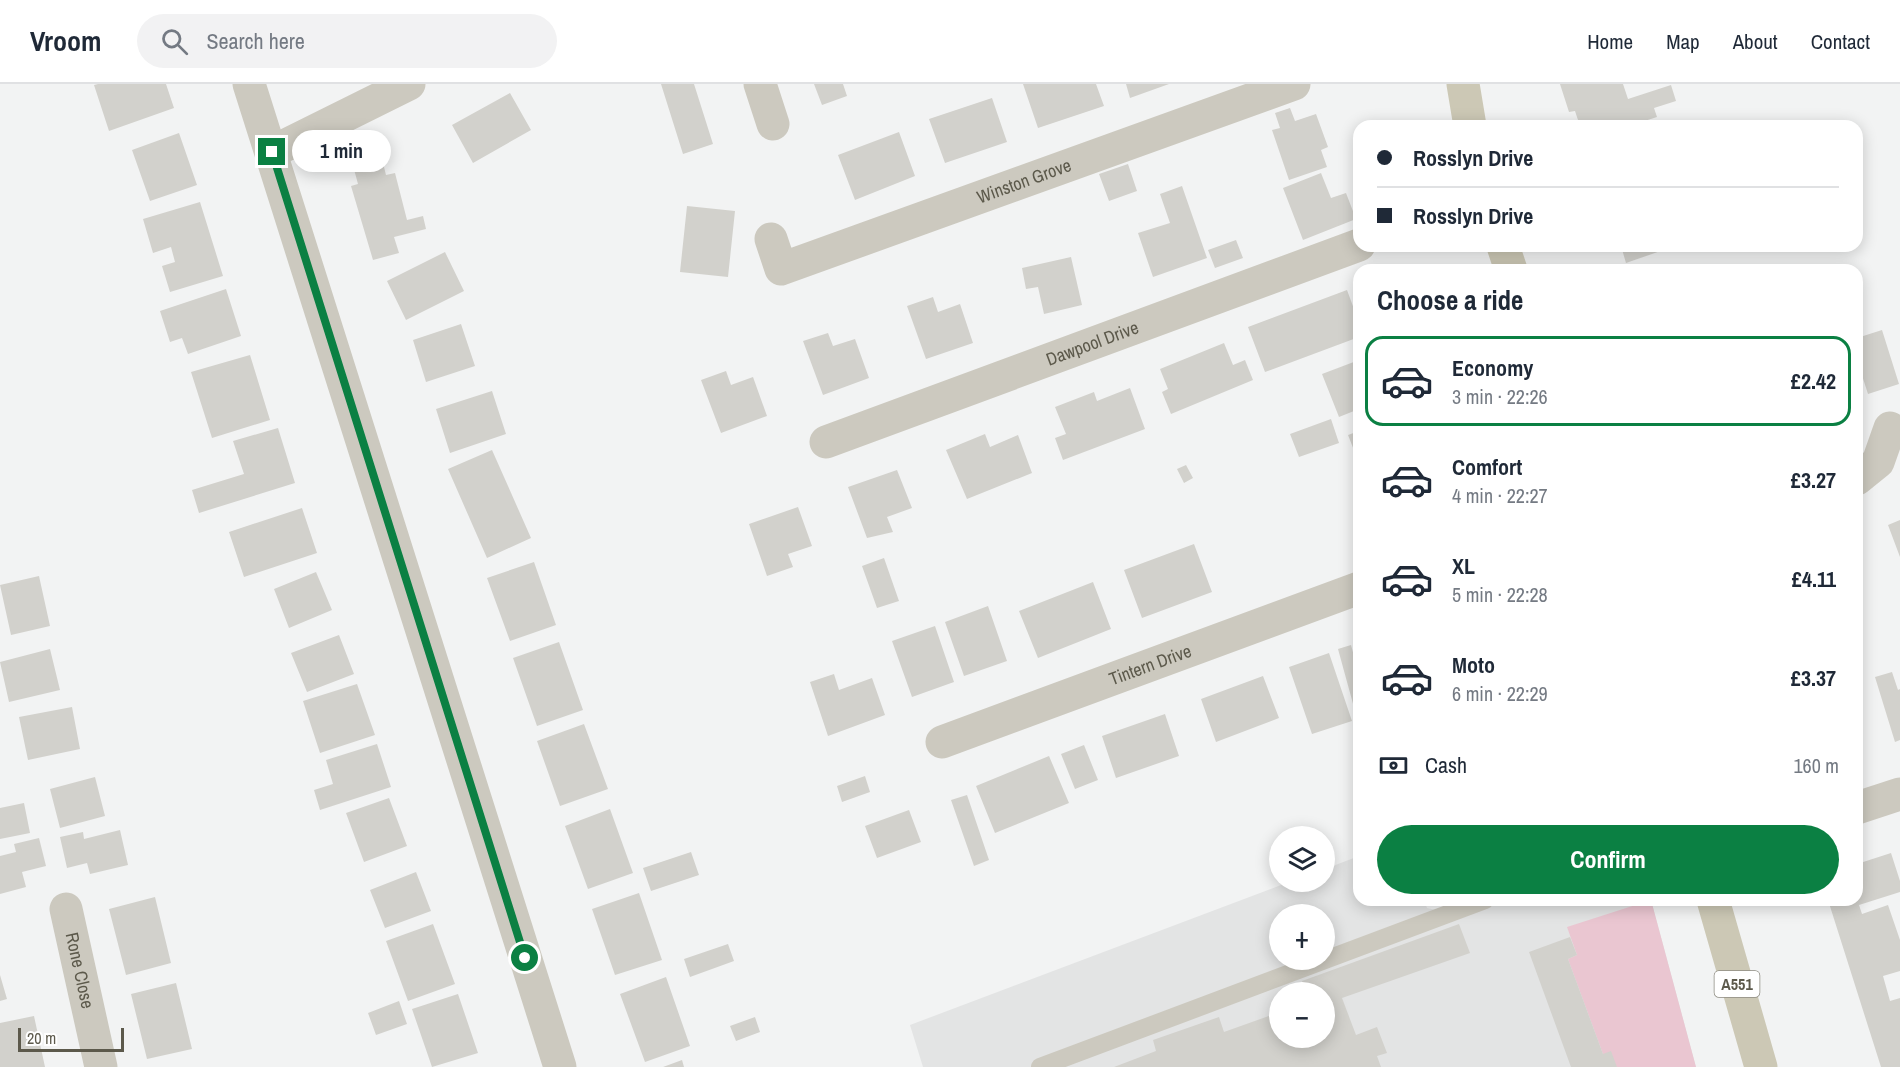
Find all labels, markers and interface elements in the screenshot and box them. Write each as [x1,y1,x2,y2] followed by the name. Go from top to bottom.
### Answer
[137,14,557,68] search box
[30,22,101,60] text: Vroom
[158,25,191,58] icon: search
[206,26,305,56] text: Search here
[1587,27,1633,56] text: Home
[1666,27,1700,56] text: Map
[1733,27,1778,56] text: About
[1811,27,1870,56] text: Contact
[293,131,392,173] callout: 1 min
[320,137,363,164] text: 1 min
[258,138,285,165] route end
[1413,143,1533,173] text: Rosslyn Drive
[973,152,1074,209] street label: Winston Grove
[1413,201,1533,231] text: Rosslyn Drive
[1377,282,1523,318] text: Choose a ride
[1042,315,1142,372] street label: Dawpool Drive
[1452,353,1533,383] text: Economy
[1380,354,1434,408] icon: car
[1791,366,1836,396] text: £2.42
[1452,383,1548,410] text: 3 min · 22:26
[1452,452,1522,482] text: Comfort
[1380,453,1434,507] icon: car
[1791,465,1836,495] text: £3.27
[1452,482,1548,509] text: 4 min · 22:27
[1452,551,1475,581] text: XL
[1380,552,1434,606] icon: car
[1792,564,1836,594] text: £4.11
[1452,581,1548,608] text: 5 min · 22:28
[1105,638,1195,691] street label: Tintern Drive
[1452,650,1495,680] text: Moto
[1380,651,1434,705] icon: car
[1791,663,1836,693] text: £3.37
[1452,680,1548,707] text: 6 min · 22:29
[1377,749,1410,782] icon: cash
[1425,750,1467,780] text: Cash
[1793,752,1839,779] text: 160 m
[1377,825,1839,894] button: Confirm
[1269,826,1335,1048] map controls
[1269,826,1335,892] button: layers
[1269,904,1335,970] button: +
[60,930,101,1011] street label: Rone Close
[511,944,538,971] route start
[1714,971,1760,997] road number: A551
[1269,982,1335,1048] button: −
[18,1025,124,1052] scale bar
[27,1027,56,1049] text: 20 m

